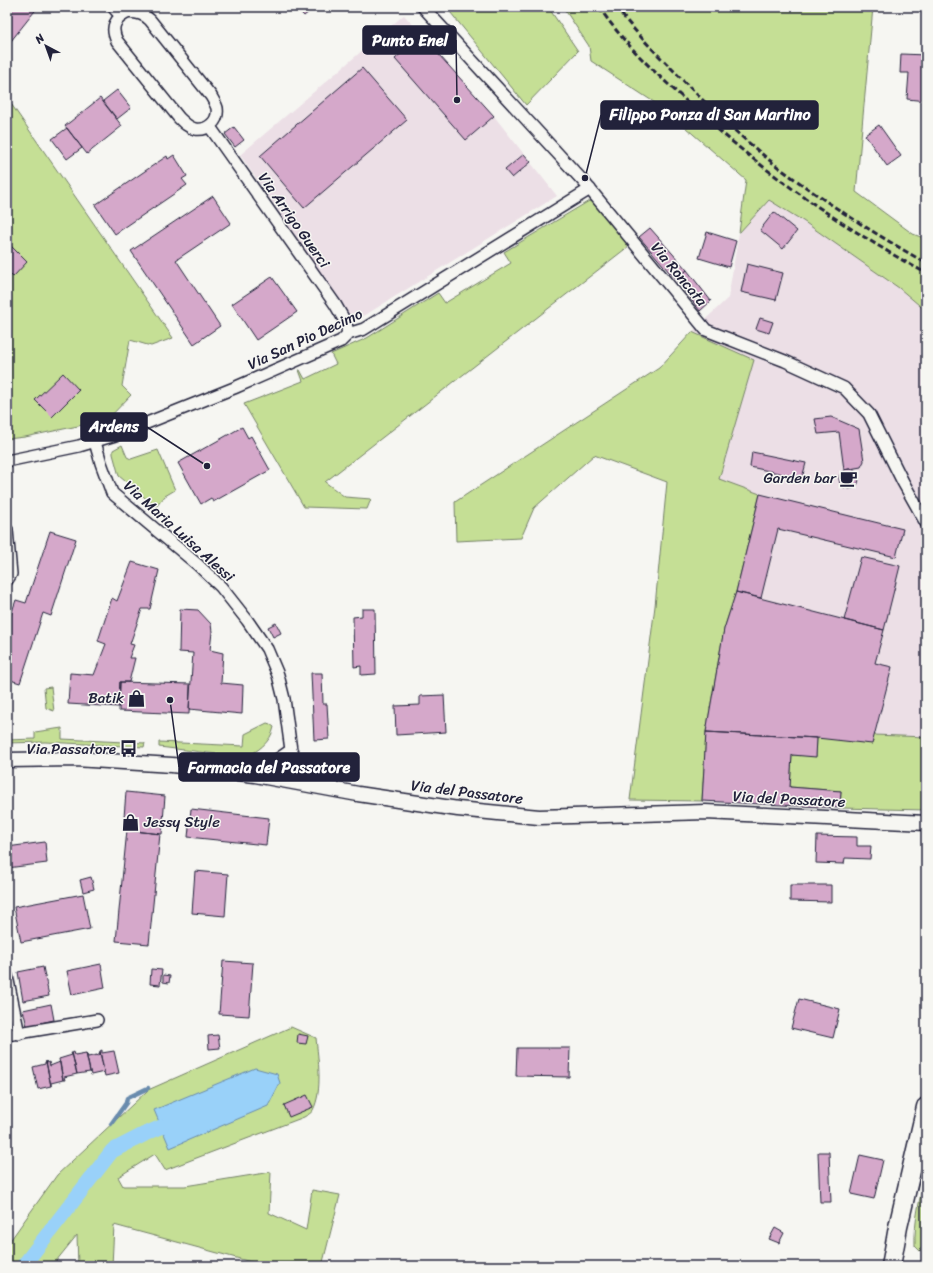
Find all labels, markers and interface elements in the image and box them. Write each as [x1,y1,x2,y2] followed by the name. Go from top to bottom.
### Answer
[26,26,66,66] north arrow
[363,26,456,54] callout: Punto Enel
[372,26,449,55] text: Punto Enel
[30,29,49,49] text: N
[608,100,811,129] text: Filippo Ponza di San Martino
[601,101,818,129] callout: Filippo Ponza di San Martino
[251,167,337,274] street label: Via Arrigo Guerci
[644,236,714,312] street label: Via Roncata
[243,301,367,377] street label: Via San Pio Decimo
[88,412,140,441] text: Ardens
[81,413,147,441] callout: Ardens
[763,465,837,491] place label: Garden bar
[839,468,859,488] cafe icon: Garden bar
[117,474,241,589] street label: Via Maria Luisa Alessi
[88,685,124,711] place label: Batik
[127,688,147,708] shop icon: Batik
[27,736,116,762] place label: Via Passatore
[119,739,139,759] bus stop icon: Via Passatore
[179,753,359,781] callout: Farmacia del Passatore
[187,753,351,782] text: Farmacia del Passatore
[409,772,525,812] street label: Via del Passatore
[732,783,846,815] street label: Via del Passatore
[143,809,220,835] place label: Jessy Style
[121,812,141,832] shop icon: Jessy Style

